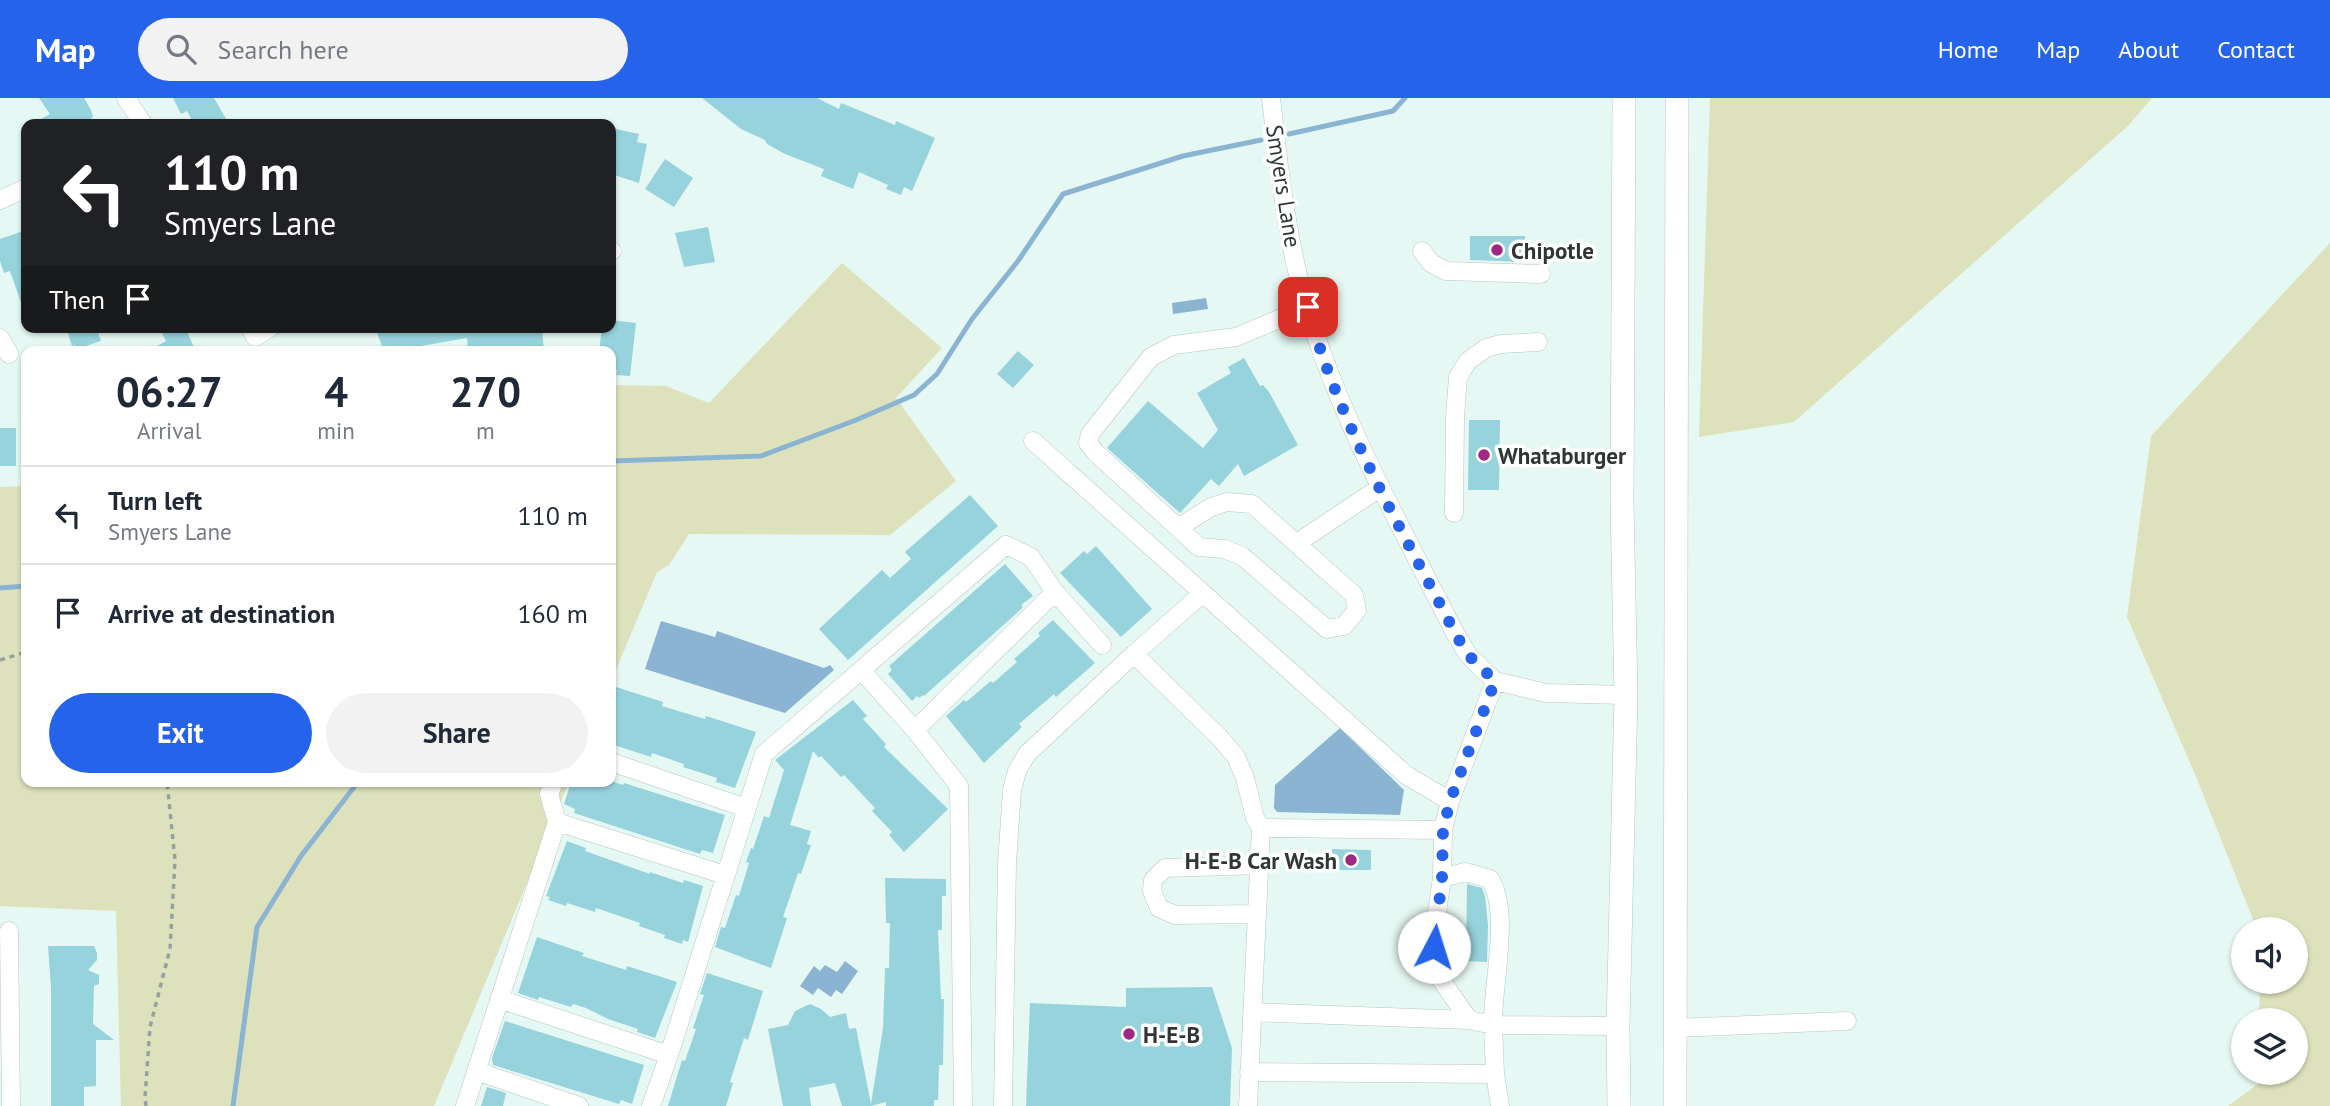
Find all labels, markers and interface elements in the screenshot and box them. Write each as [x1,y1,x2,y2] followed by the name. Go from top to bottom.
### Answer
[138,18,628,81] search box
[35,28,96,71] text: Map
[162,30,200,68] icon: search
[218,33,349,66] text: Search here
[1938,34,1998,65] text: Home
[2036,34,2080,65] text: Map
[2118,34,2179,65] text: About
[2217,34,2295,65] text: Contact
[1260,123,1308,249] street label: Smyers Lane
[164,140,299,204] text: 110 m
[49,147,140,238] icon: left
[164,202,336,244] text: Smyers Lane
[1511,236,1594,265] place label: Chipotle
[1489,242,1505,258] marker: Chipotle
[1278,277,1338,337] pin
[119,280,157,318] icon: arrive
[49,283,105,316] text: Then
[1289,288,1327,326] icon: arrive
[116,364,222,419] text: 06:27
[324,364,348,419] text: 4
[450,364,521,419] text: 270
[137,416,201,445] text: Arrival
[317,416,355,445] text: min
[476,416,495,445] text: m
[1498,441,1627,470] place label: Whataburger
[1476,447,1492,463] marker: Whataburger
[108,484,202,517] text: Turn left
[49,496,87,534] icon: left
[517,499,588,532] text: 110 m
[108,517,232,546] text: Smyers Lane
[49,594,87,632] icon: arrive
[108,597,335,630] text: Arrive at destination
[517,597,588,630] text: 160 m
[49,693,312,773] button: Exit
[326,693,588,773] button: Share
[1185,846,1337,875] place label: H-E-B Car Wash
[1343,852,1359,868] marker: H-E-B Car Wash
[1397,910,1471,984] position arrow
[2231,917,2308,1085] map controls
[2231,917,2308,994] button: sound
[2231,1008,2308,1085] button: layers
[1143,1020,1200,1049] place label: H-E-B
[1121,1026,1137,1042] marker: H-E-B

